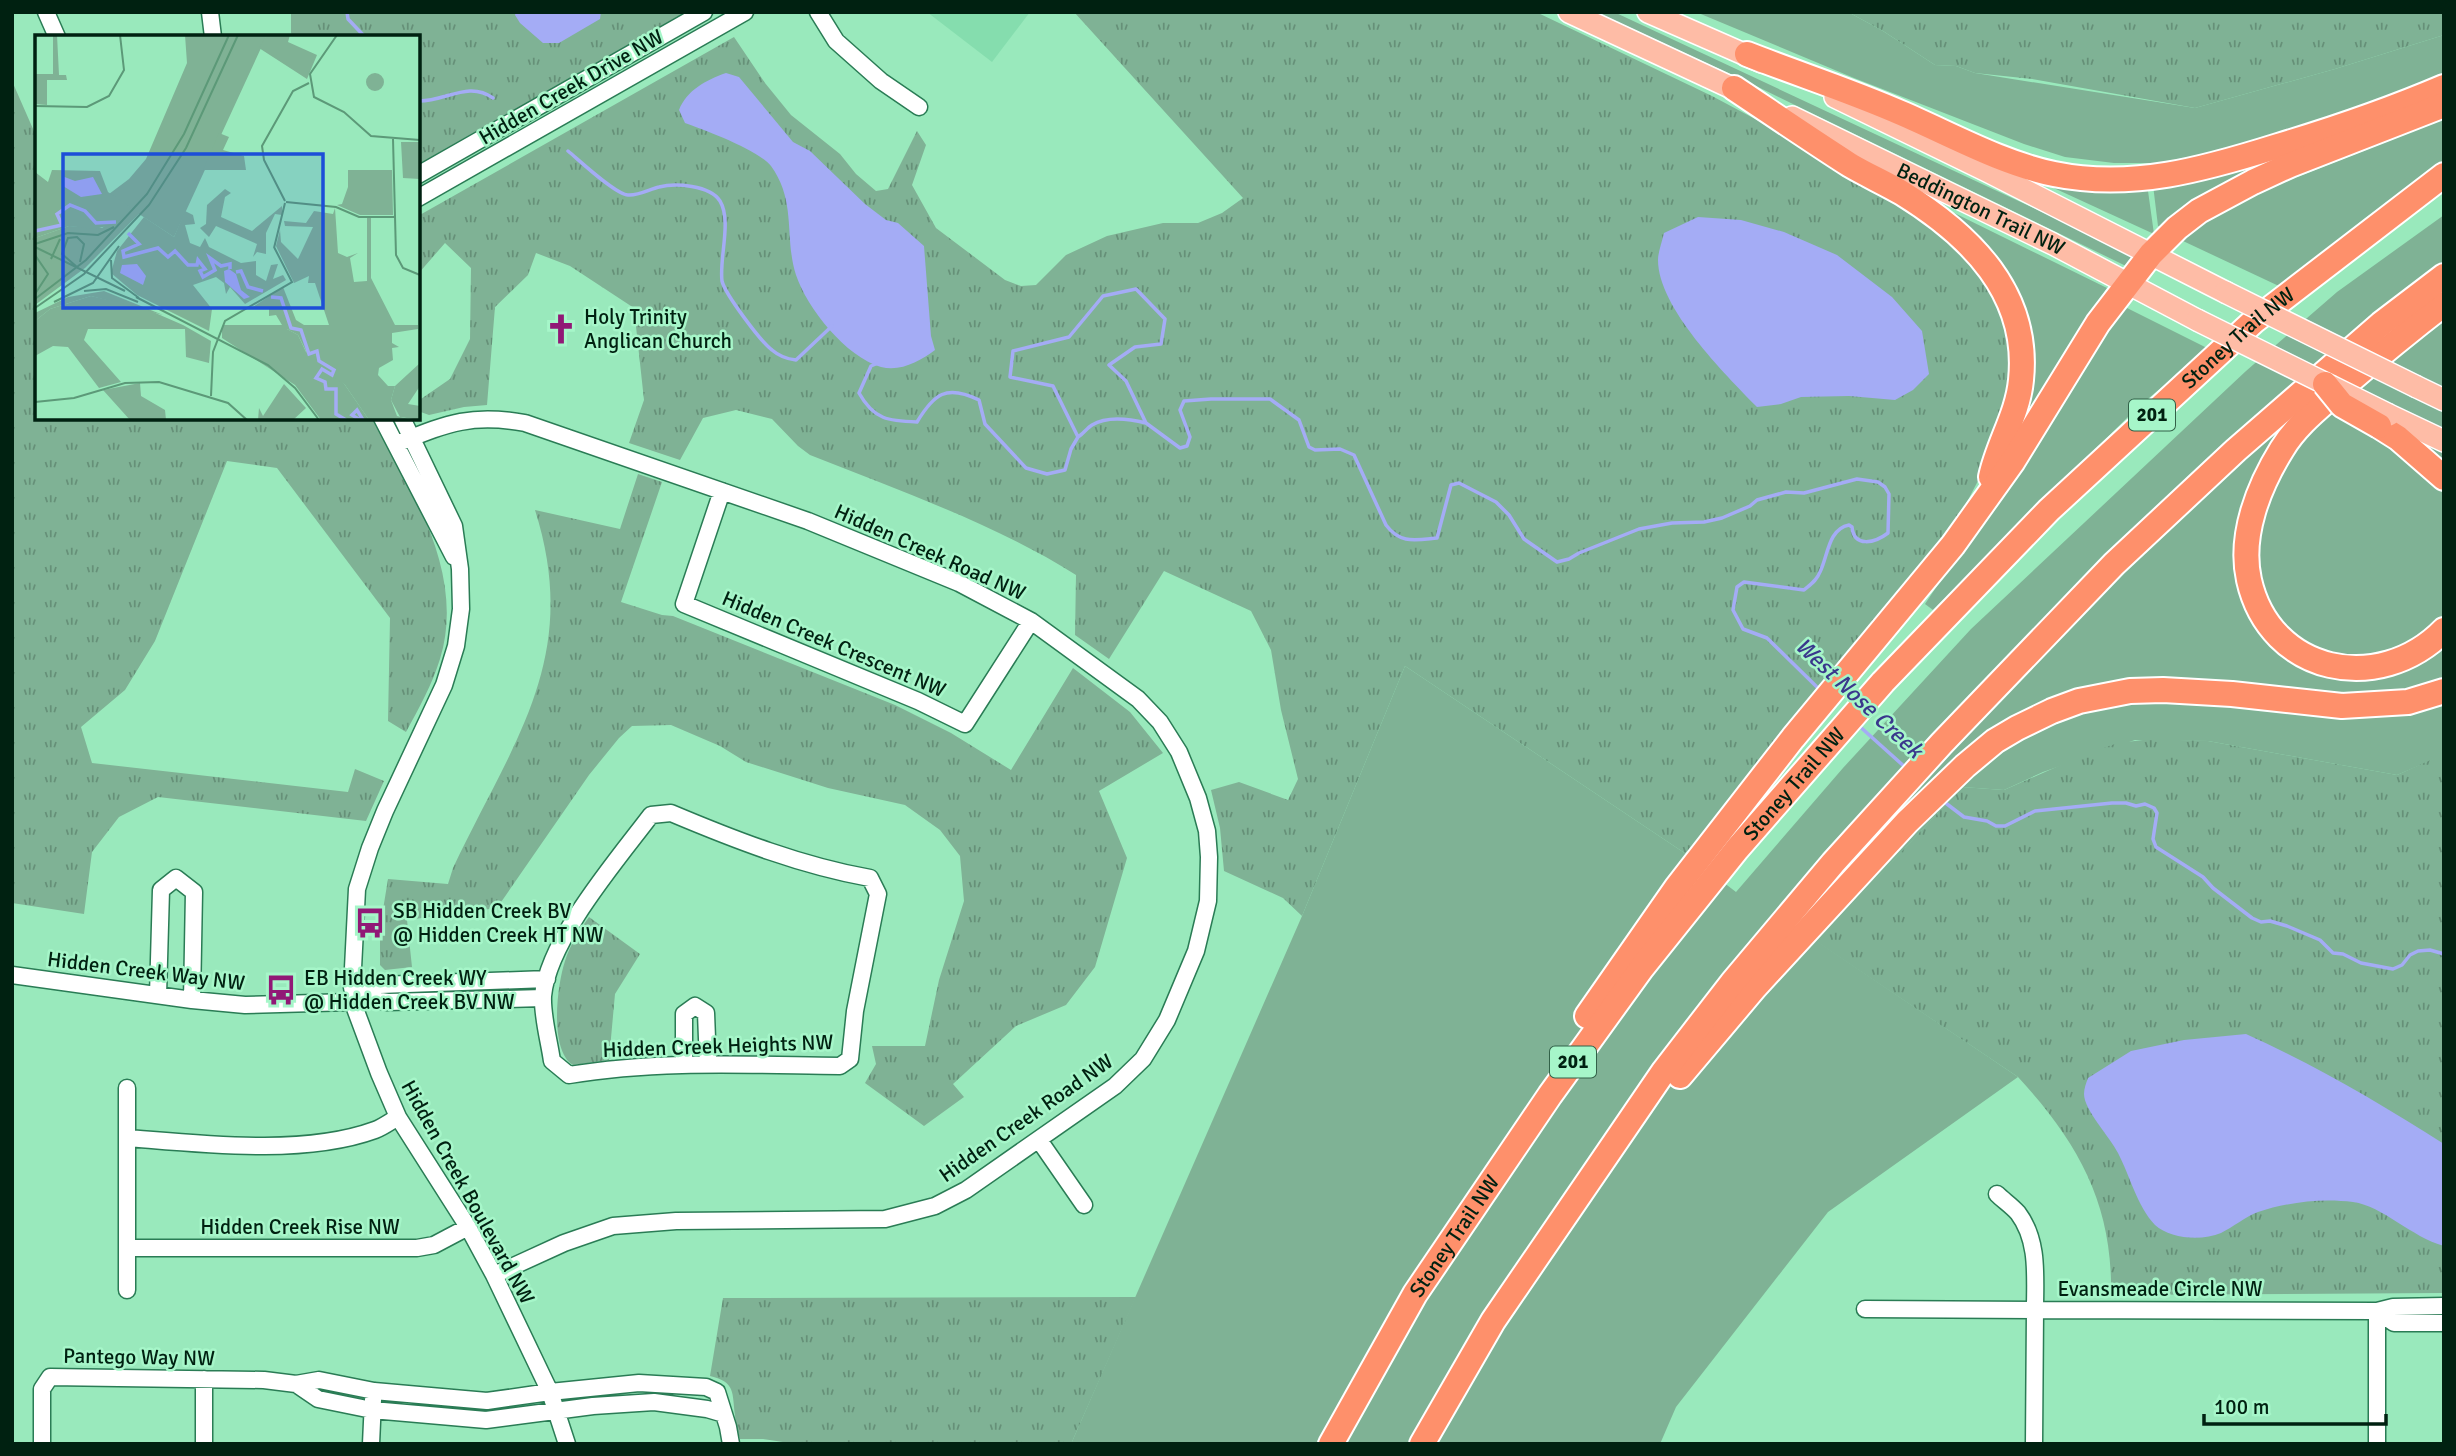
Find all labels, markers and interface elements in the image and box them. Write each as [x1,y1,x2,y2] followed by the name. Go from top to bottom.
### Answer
[474,24,668,150] street label: Hidden Creek Drive NW
[35,35,420,420] inset map
[1892,157,2070,261] street label: Beddington Trail NW
[2176,281,2300,394] street label: Stoney Trail NW
[584,304,732,354] place label: Holy Trinity Anglican Church
[544,312,578,346] church icon: Holy Trinity Anglican Church
[2129,400,2175,430] road number: 201
[830,498,1030,606] street label: Hidden Creek Road NW
[718,585,950,703] street label: Hidden Creek Crescent NW
[1789,631,1931,766] water label: West Nose Creek
[1737,722,1851,846] street label: Stoney Trail NW
[393,898,604,948] place label: SB Hidden Creek BV @ Hidden Creek HT NW
[353,906,387,940] bus stop icon: SB Hidden Creek BV @ Hidden Creek HT NW
[46,946,246,996] street label: Hidden Creek Way NW
[304,965,515,1015] place label: EB Hidden Creek WY @ Hidden Creek BV NW
[264,973,298,1007] bus stop icon: EB Hidden Creek WY @ Hidden Creek BV NW
[602,1029,834,1063] street label: Hidden Creek Heights NW
[1550,1046,1596,1078] road number: 201
[934,1048,1118,1188] street label: Hidden Creek Road NW
[396,1076,540,1309] street label: Hidden Creek Boulevard NW
[1404,1170,1505,1302] street label: Stoney Trail NW
[200,1214,400,1240] street label: Hidden Creek Rise NW
[2057,1276,2263,1302] street label: Evansmeade Circle NW
[63,1343,215,1371] street label: Pantego Way NW
[2204,1382,2386,1426] scale bar
[2214,1394,2269,1420] text: 100 m

